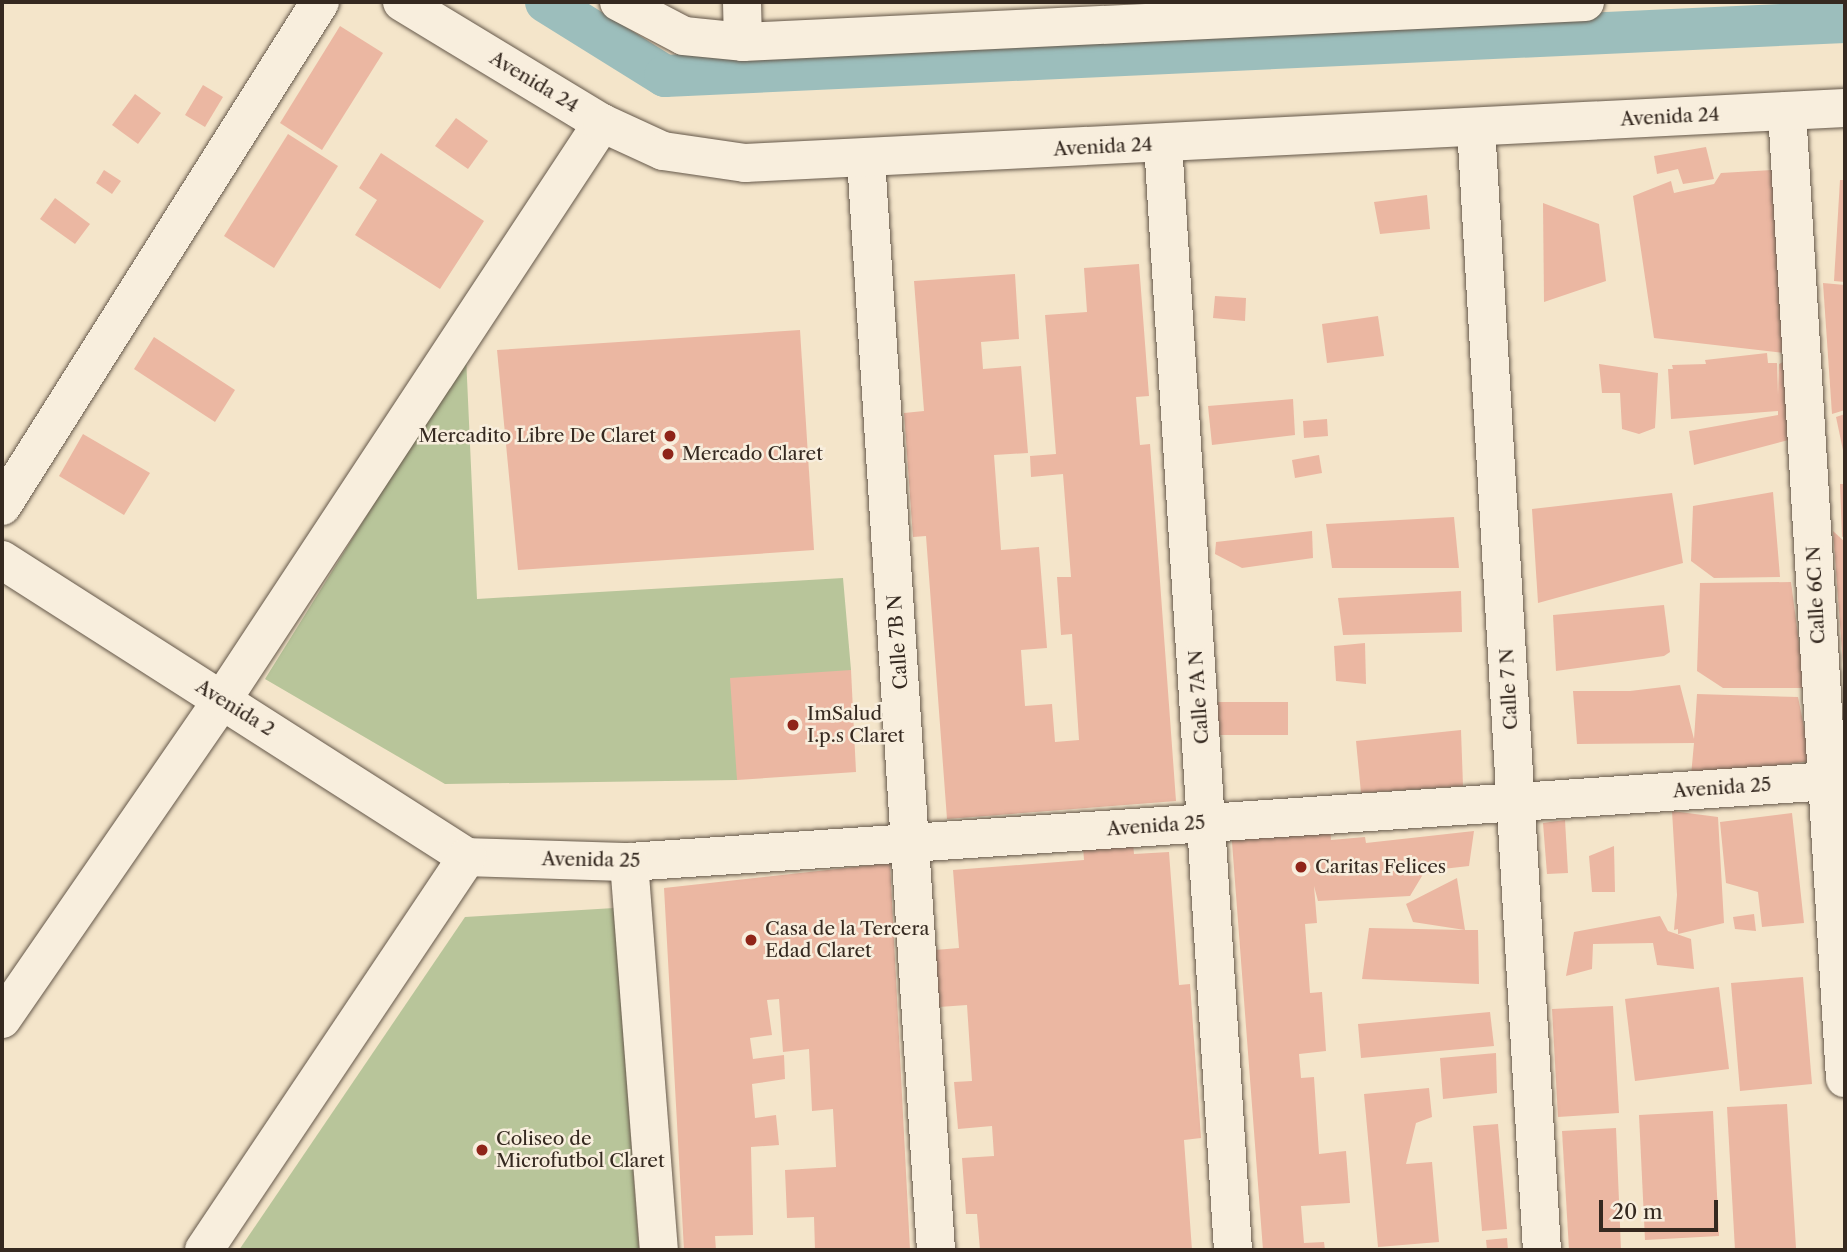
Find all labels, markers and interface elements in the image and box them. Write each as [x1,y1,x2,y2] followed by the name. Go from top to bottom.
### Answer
[485,47,583,117] street label: Avenida 24
[1620,103,1720,131] street label: Avenida 24
[1053,133,1153,161] street label: Avenida 24
[418,425,656,447] place label: Mercadito Libre De Claret
[662,428,678,444] marker: Mercadito Libre De Claret
[682,443,823,465] place label: Mercado Claret
[660,446,676,462] marker: Mercado Claret
[1802,545,1830,645] street label: Calle 6C N
[883,594,913,690] street label: Calle 7B N
[1495,648,1523,730] street label: Calle 7 N
[1184,649,1214,745] street label: Calle 7A N
[191,675,279,741] street label: Avenida 2
[807,703,905,747] place label: ImSalud I.p.s Claret
[785,717,801,733] marker: ImSalud I.p.s Claret
[1672,773,1772,803] street label: Avenida 25
[1106,811,1206,841] street label: Avenida 25
[541,848,641,872] street label: Avenida 25
[1315,856,1446,878] place label: Caritas Felices
[1293,859,1309,875] marker: Caritas Felices
[765,918,930,962] place label: Casa de la Tercera Edad Claret
[743,932,759,948] marker: Casa de la Tercera Edad Claret
[496,1128,665,1172] place label: Coliseo de Microfutbol Claret
[474,1142,490,1158] marker: Coliseo de Microfutbol Claret
[1602,1186,1721,1230] scale bar
[1612,1199,1663,1224] text: 20 m

